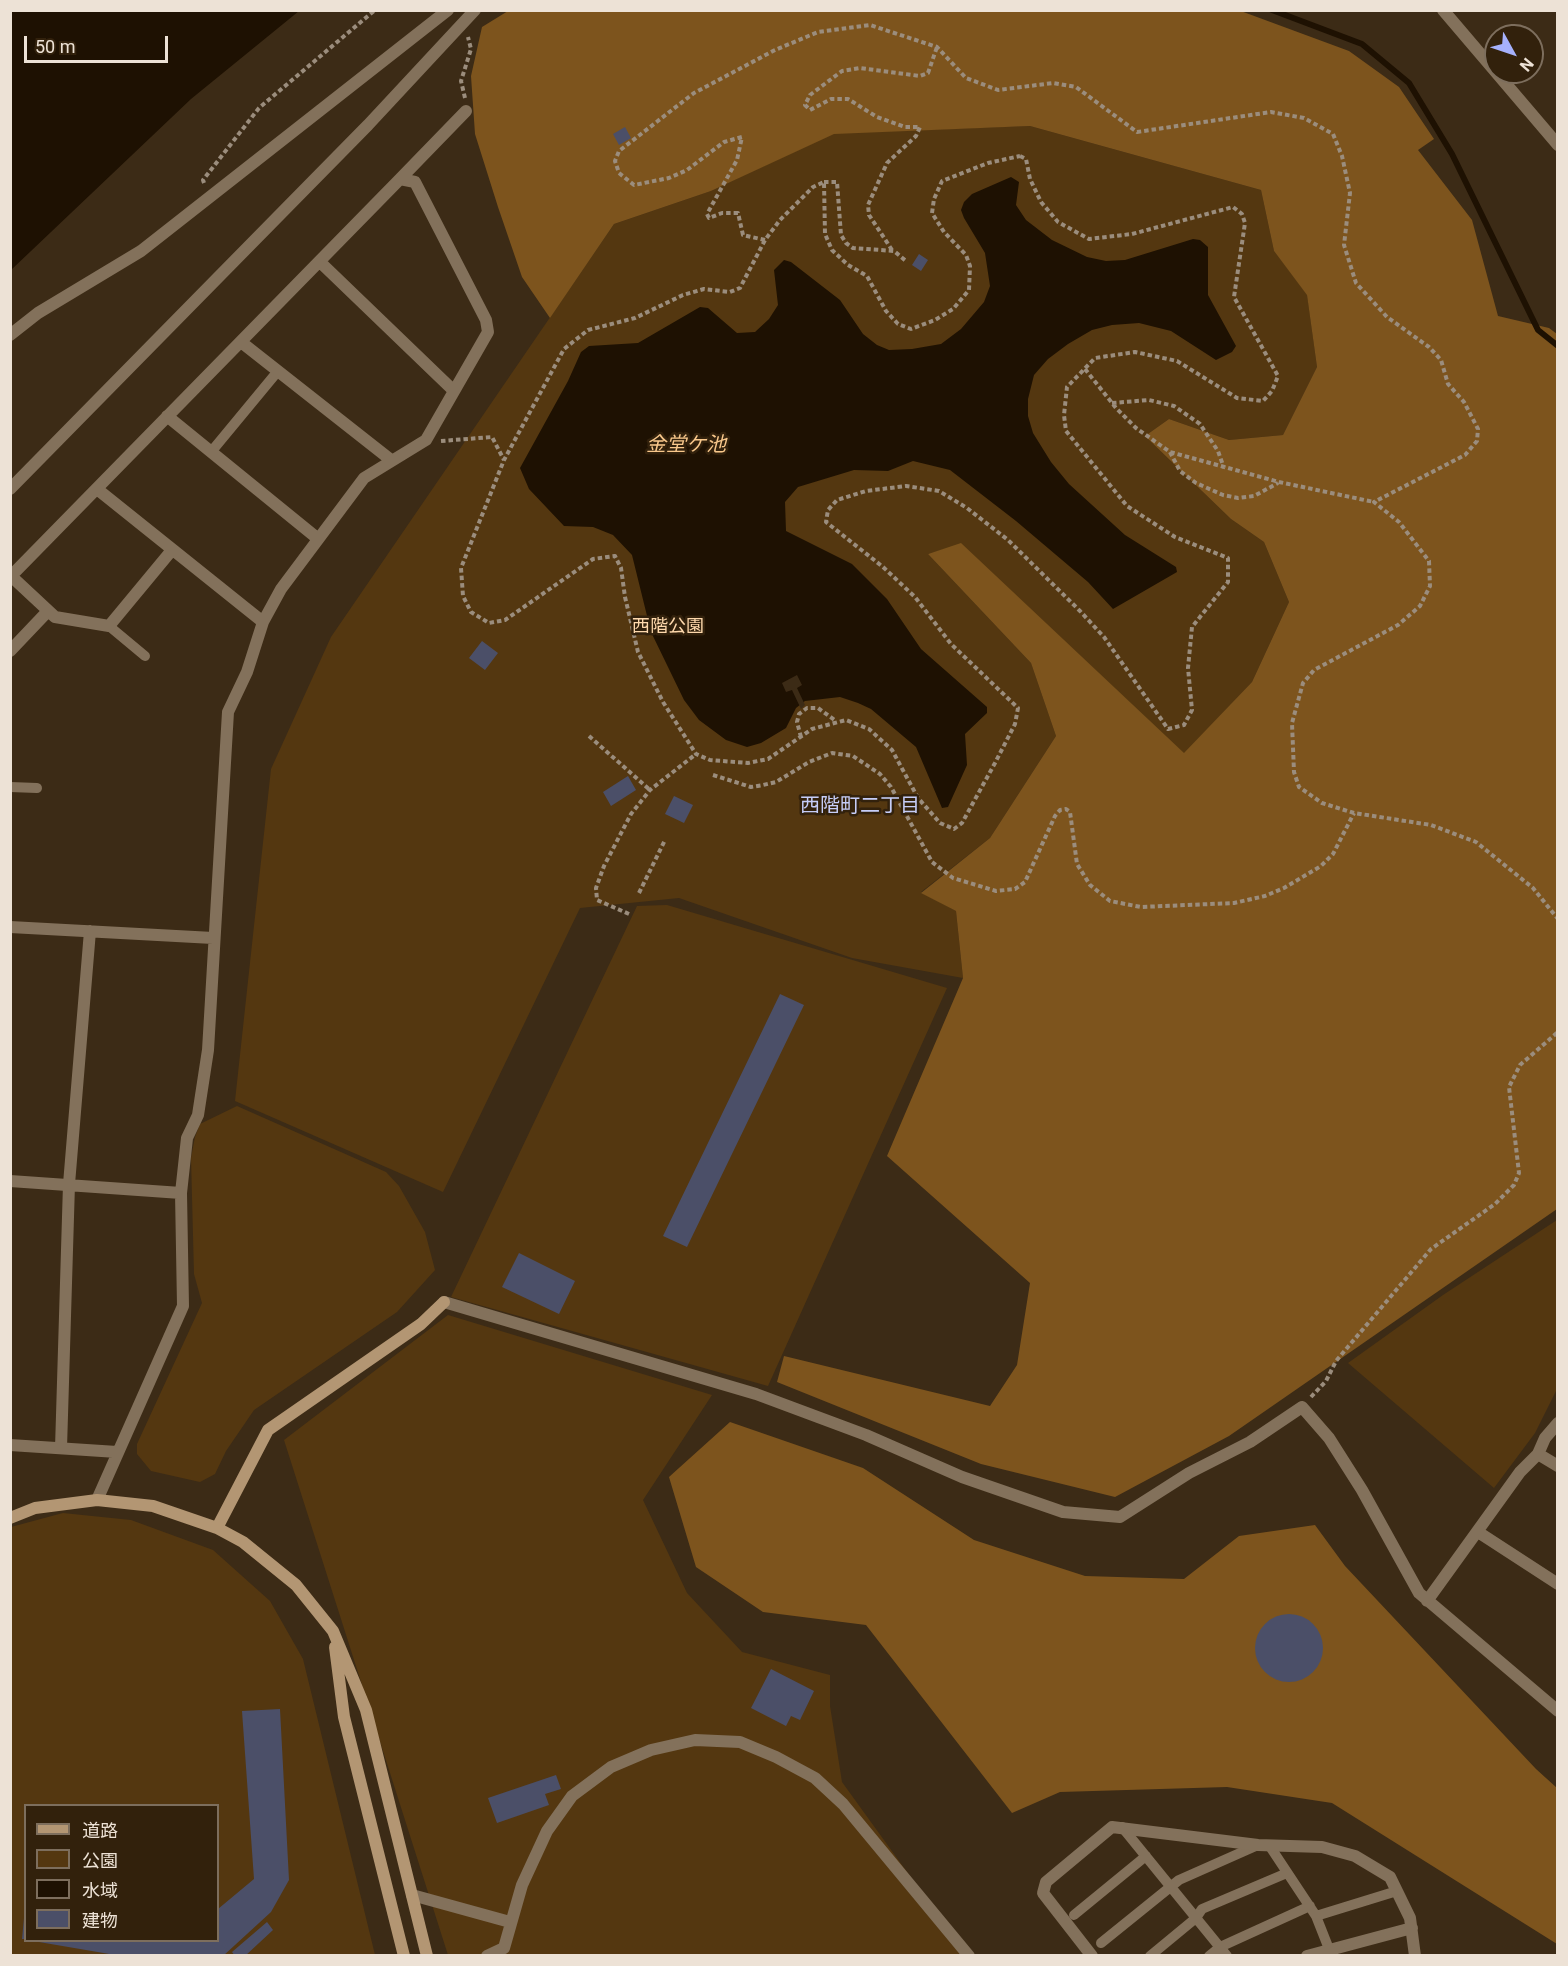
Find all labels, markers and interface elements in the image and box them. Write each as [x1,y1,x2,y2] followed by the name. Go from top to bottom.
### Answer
[27,24,171,62] scale bar
[1484,24,1544,84] north arrow
[35,36,75,57] text: 50 m
[1516,54,1538,75] text: N
[646,434,726,458] water label: 金堂ケ池
[632,616,704,638] park label: 西階公園
[800,795,920,819] district label: 西階町二丁目
[24,1804,219,1942] legend
[82,1820,118,1841] text: 道路
[82,1850,118,1871] text: 公園
[82,1880,118,1901] text: 水域
[82,1910,118,1931] text: 建物

